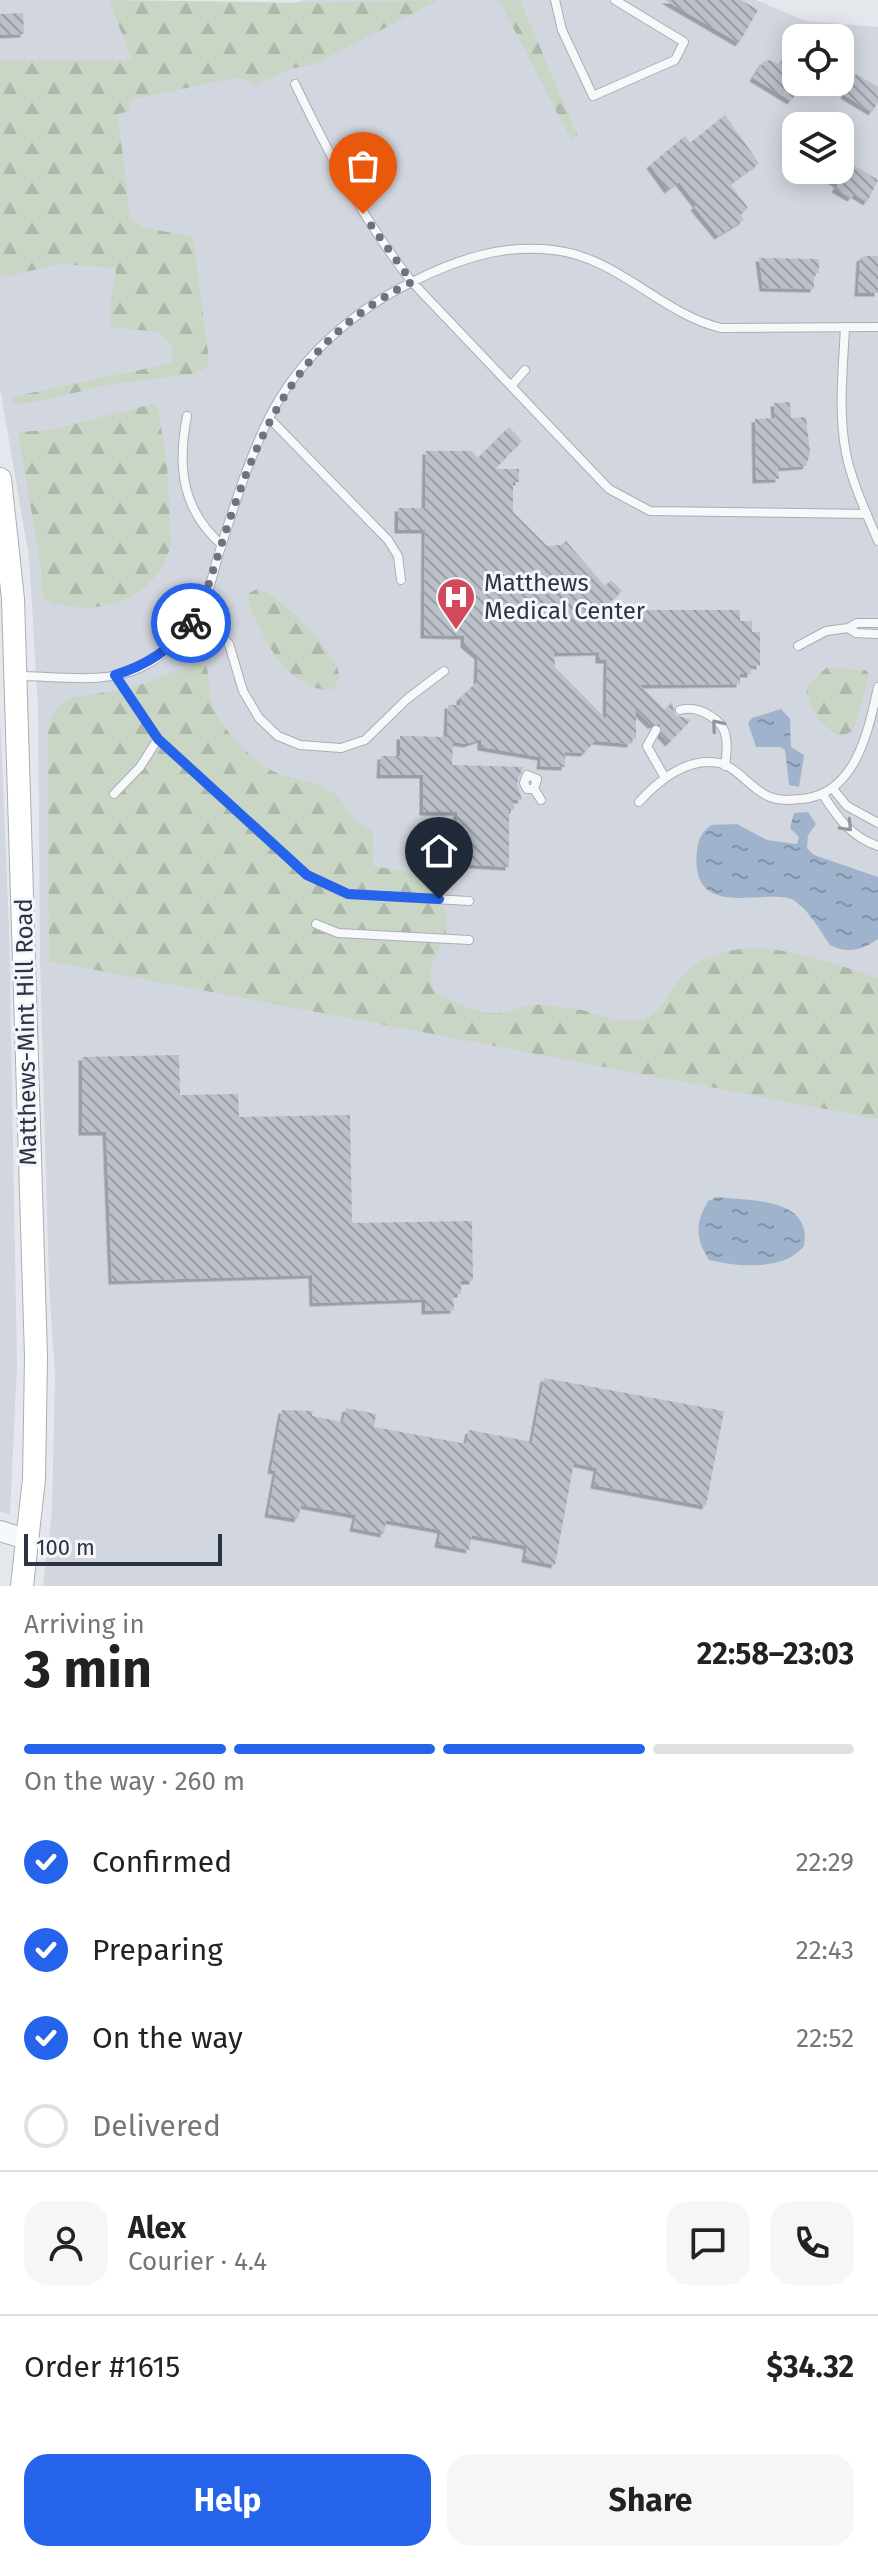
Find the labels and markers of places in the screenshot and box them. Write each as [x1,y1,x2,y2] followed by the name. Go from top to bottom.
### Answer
[329,132,397,214] pin
[484,569,646,625] place label: Matthews Medical Center
[435,576,477,631] hospital icon: Matthews Medical Center
[405,817,473,899] pin

